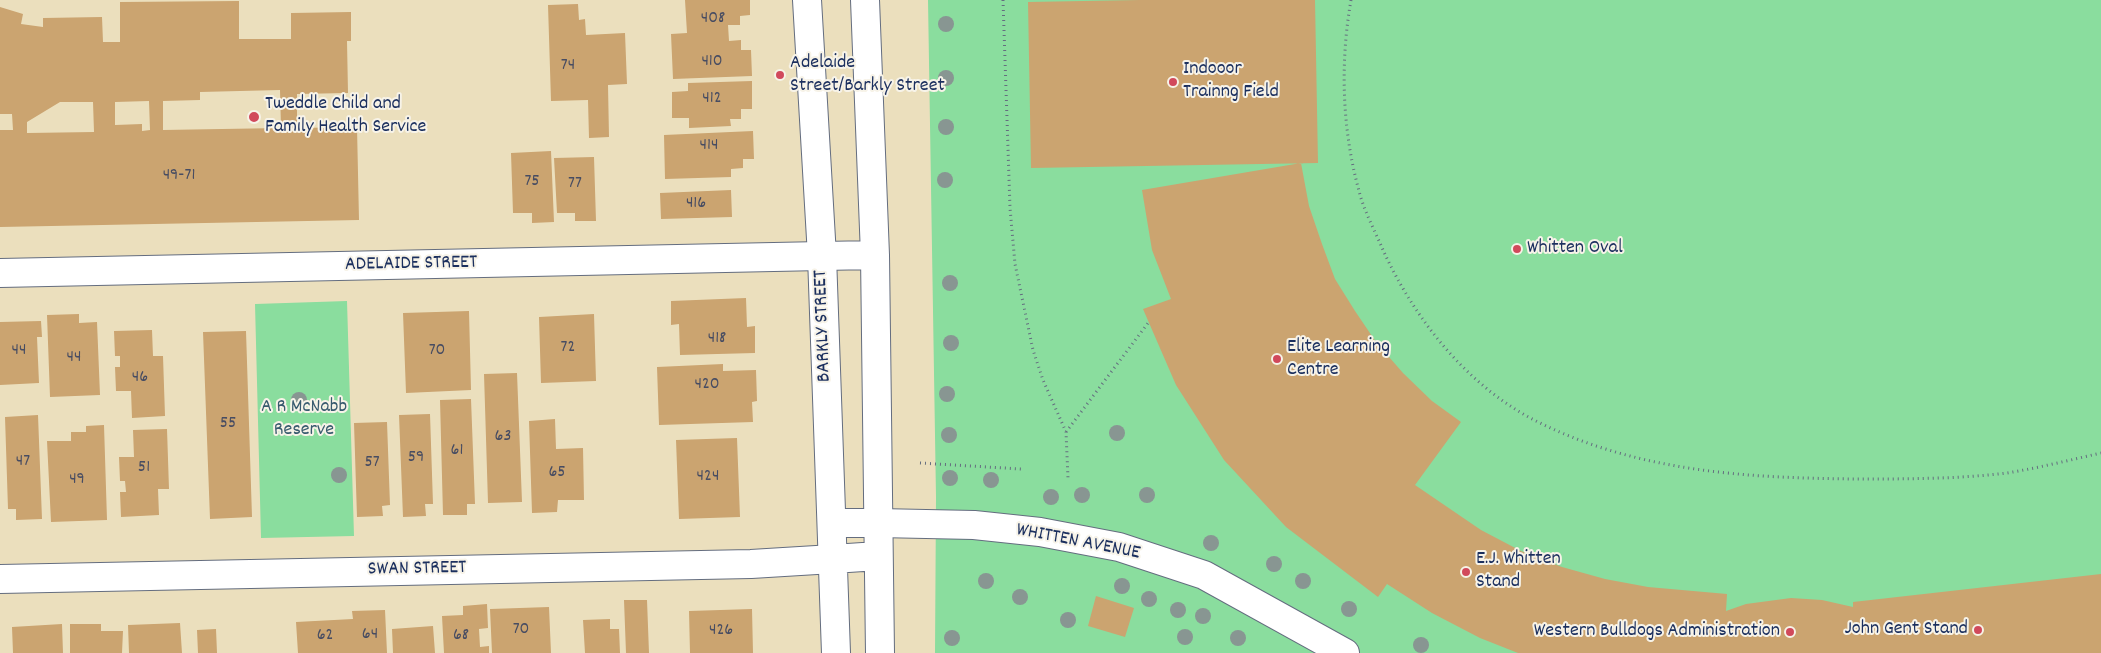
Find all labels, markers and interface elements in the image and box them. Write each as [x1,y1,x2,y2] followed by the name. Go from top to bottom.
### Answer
[701,9,725,31] house number: 408
[701,52,723,74] house number: 410
[790,52,945,99] place label: Adelaide Street/Barkly Street
[561,56,575,78] house number: 74
[1183,58,1279,105] place label: Indooor Trainng Field
[774,69,786,81] marker: Adelaide Street/Barkly Street
[1167,76,1179,88] marker: Indooor Trainng Field
[702,89,722,111] house number: 412
[265,93,426,140] place label: Tweddle Child and Family Health Service
[247,110,261,124] marker: Tweddle Child and Family Health Service
[700,136,718,158] house number: 414
[163,166,195,188] house number: 49-71
[524,172,540,194] house number: 75
[568,174,582,196] house number: 77
[686,194,706,216] house number: 416
[1527,237,1623,261] place label: Whitten Oval
[1511,243,1523,255] marker: Whitten Oval
[345,252,477,278] street label: ADELAIDE STREET
[810,270,838,382] street label: BARKLY STREET
[708,329,726,351] house number: 418
[1287,336,1390,383] place label: Elite Learning Centre
[561,338,575,360] house number: 72
[12,341,26,363] house number: 44
[429,341,445,363] house number: 70
[67,348,81,370] house number: 44
[1271,353,1283,365] marker: Elite Learning Centre
[132,368,148,390] house number: 46
[694,375,720,397] house number: 420
[261,396,347,443] park label: A R McNabb Reserve
[220,414,236,436] house number: 55
[495,427,511,449] house number: 63
[451,441,463,463] house number: 61
[408,448,424,470] house number: 59
[16,452,30,474] house number: 47
[364,453,380,475] house number: 57
[138,458,150,480] house number: 51
[548,463,566,485] house number: 65
[697,467,719,489] house number: 424
[69,470,85,492] house number: 49
[1014,519,1142,567] street label: WHITTEN AVENUE
[1476,548,1561,595] place label: E.J. Whitten Stand
[368,557,466,583] street label: SWAN STREET
[1460,566,1472,578] marker: E.J. Whitten Stand
[1845,618,1968,642] place label: John Gent Stand
[513,620,529,642] house number: 70
[1534,620,1780,644] place label: Western Bulldogs Administration
[709,621,733,643] house number: 426
[1972,624,1984,636] marker: John Gent Stand
[362,625,378,647] house number: 64
[317,626,333,648] house number: 62
[453,626,469,648] house number: 68
[1784,626,1796,638] marker: Western Bulldogs Administration

